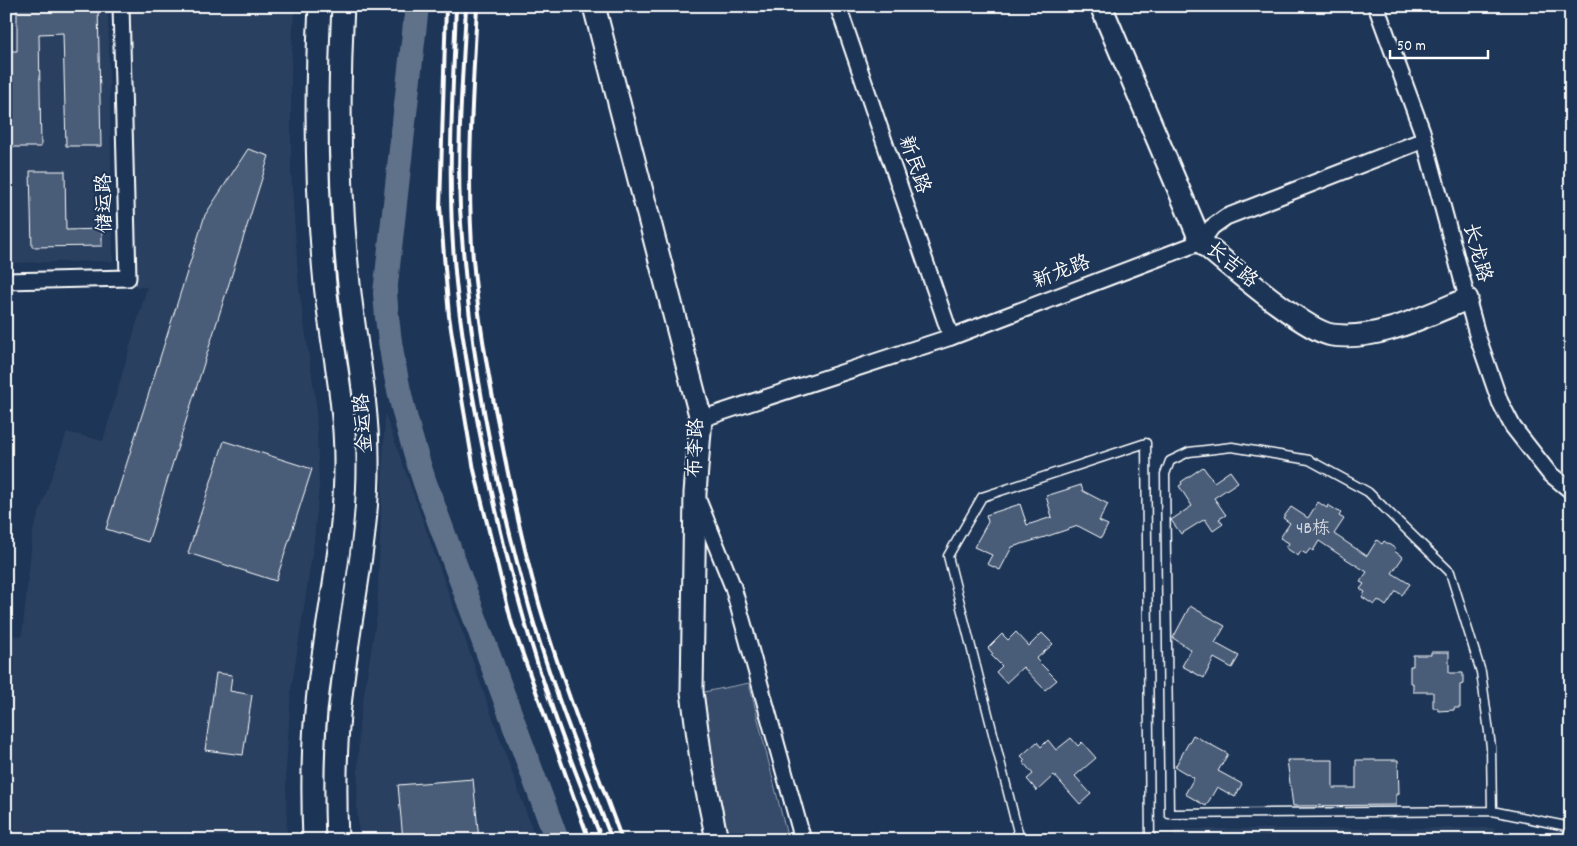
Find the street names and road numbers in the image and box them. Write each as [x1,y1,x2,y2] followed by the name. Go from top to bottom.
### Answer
[890,132,936,199] street label: 新民路
[91,172,121,233] street label: 储运路
[1455,220,1498,287] street label: 长龙路
[1199,236,1264,296] street label: 长吉路
[1029,249,1096,297] street label: 新龙路
[349,391,381,454] street label: 金运路
[682,417,712,478] street label: 布李路

